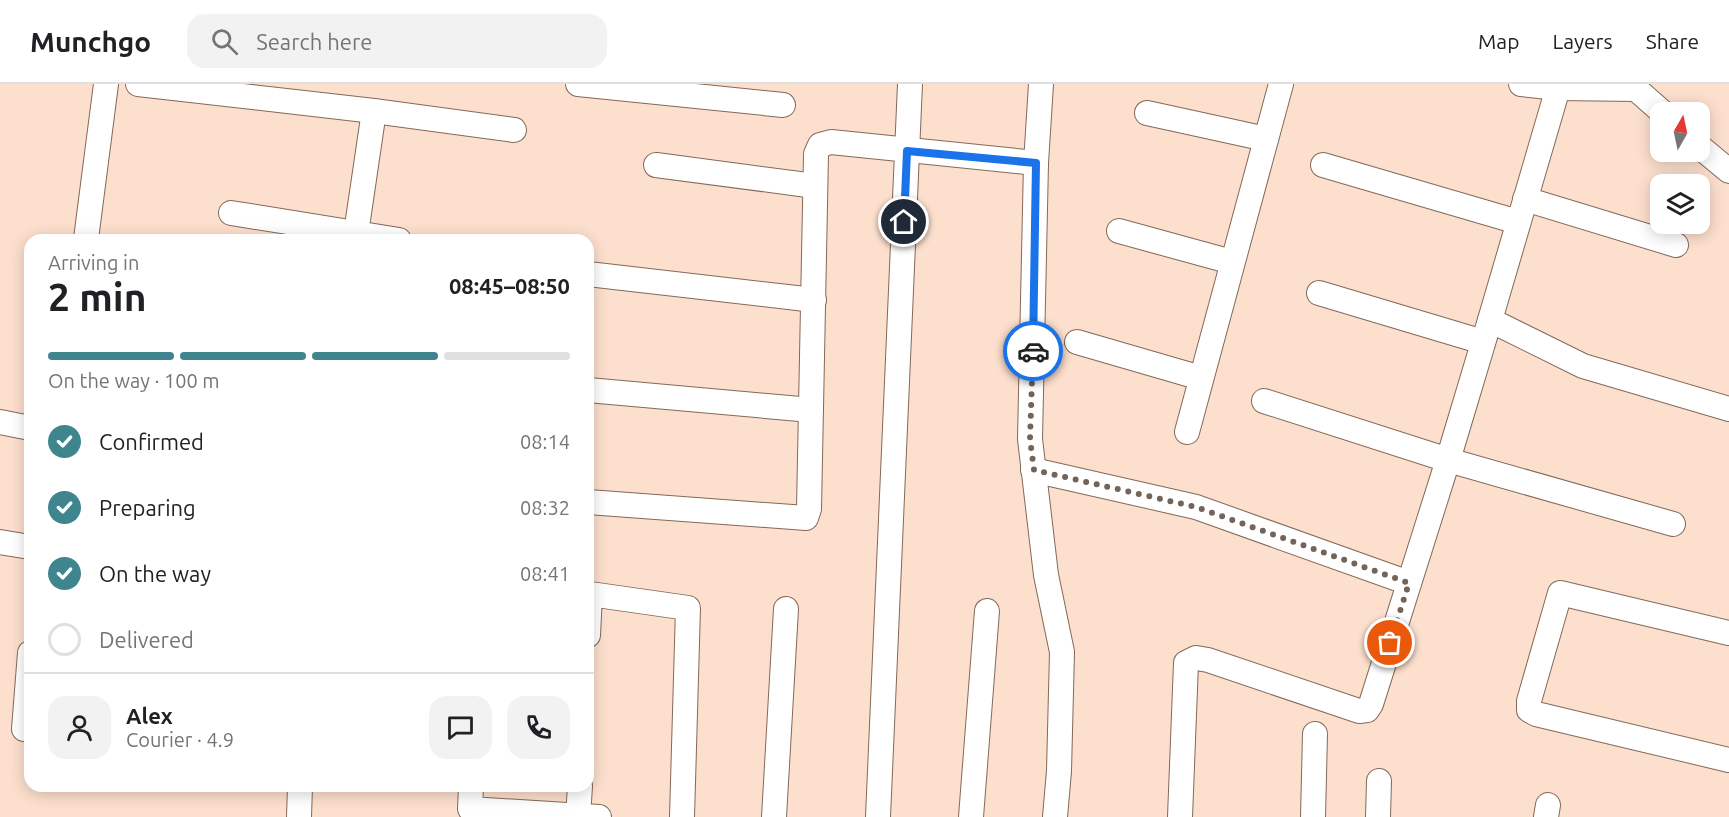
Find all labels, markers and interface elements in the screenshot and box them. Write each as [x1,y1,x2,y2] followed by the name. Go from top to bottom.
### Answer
[187,14,607,68] search box
[208,25,241,58] icon: search
[30,26,151,57] text: Munchgo
[256,29,372,54] text: Search here
[1478,29,1519,53] text: Map
[1552,29,1613,53] text: Layers
[1646,29,1699,53] text: Share
[1650,102,1710,162] north arrow
[1650,102,1710,234] map controls
[1650,174,1710,234] button: layers
[878,196,929,247] pin
[887,205,920,238] icon: home
[48,251,139,274] text: Arriving in
[449,273,570,298] text: 08:45–08:50
[48,275,147,318] text: 2 min
[1003,321,1063,381] courier
[1017,335,1050,368] icon: car
[48,369,220,392] text: On the way · 100 m
[48,425,81,458] icon: check
[99,429,204,454] text: Confirmed
[520,430,570,453] text: 08:14
[48,491,81,524] icon: check
[99,495,196,520] text: Preparing
[520,496,570,519] text: 08:32
[48,557,81,590] icon: check
[99,561,211,586] text: On the way
[520,562,570,585] text: 08:41
[1364,617,1415,668] pin
[1373,626,1406,659] icon: bag
[99,627,194,652] text: Delivered
[48,696,111,759] button: person
[429,696,492,759] button: chat
[507,696,570,759] button: phone
[126,703,173,728] text: Alex
[126,728,234,751] text: Courier · 4.9

